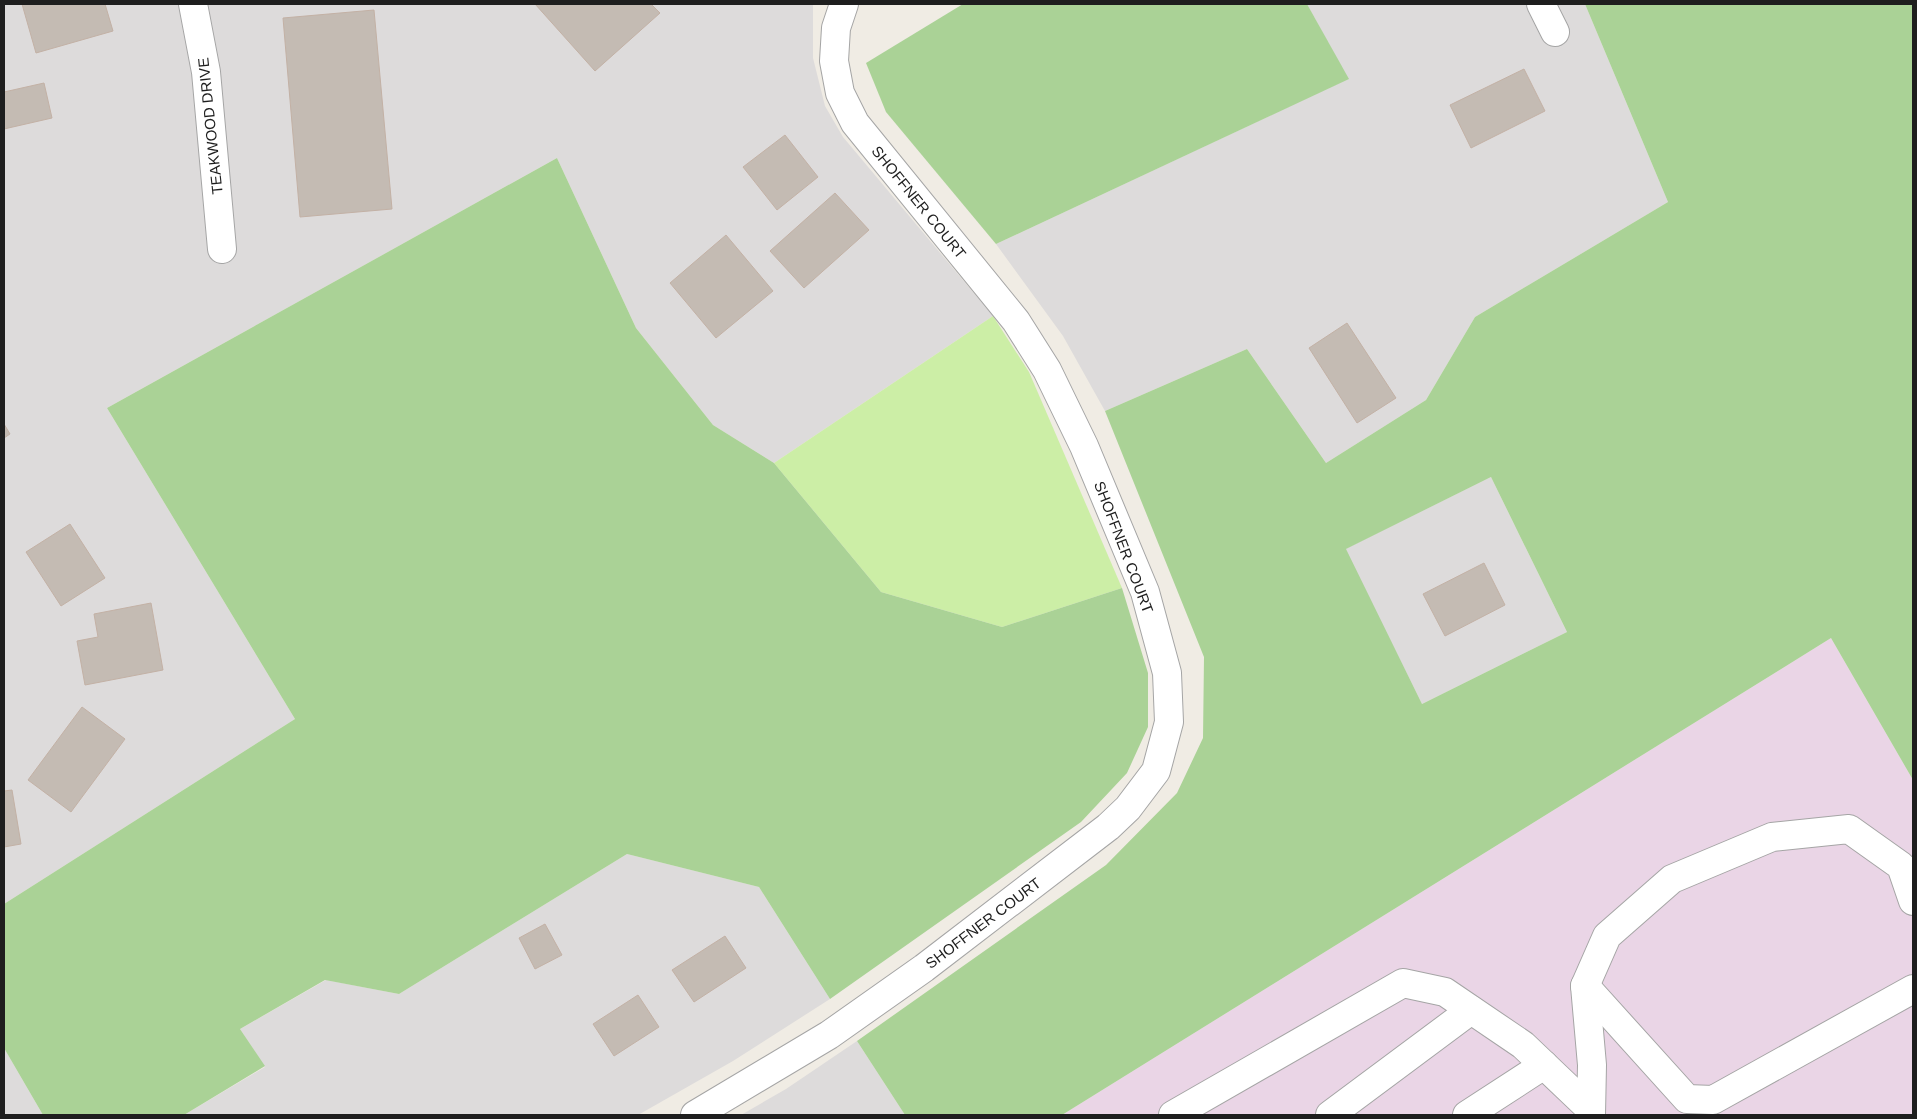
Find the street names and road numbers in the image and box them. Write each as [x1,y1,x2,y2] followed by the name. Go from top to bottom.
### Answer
[194,57,226,195] street label: TEAKWOOD DRIVE
[868,142,970,262] street label: SHOFFNER COURT
[1091,479,1157,615] street label: SHOFFNER COURT
[922,874,1044,972] street label: SHOFFNER COURT

